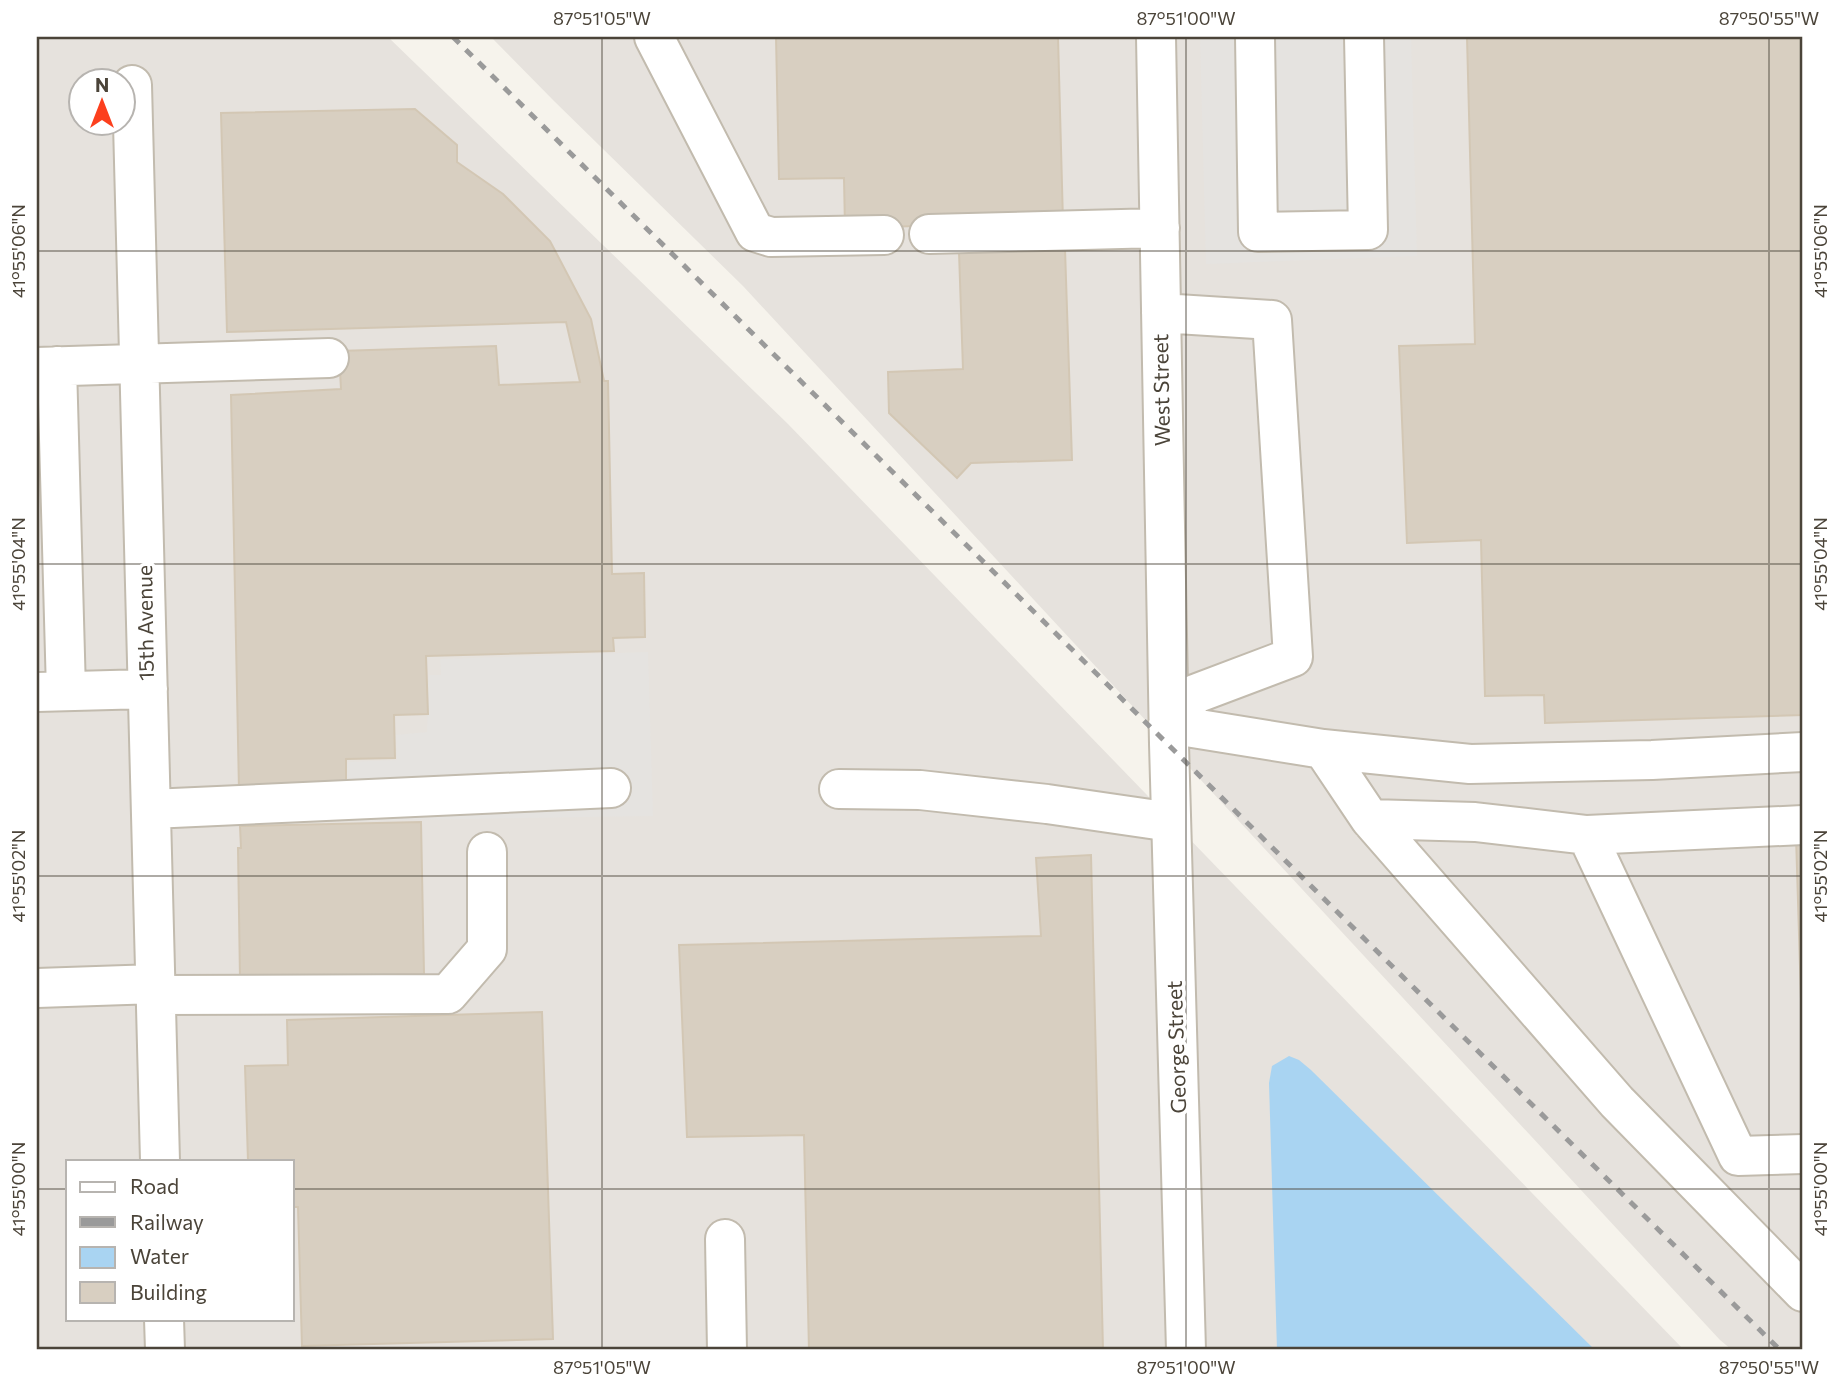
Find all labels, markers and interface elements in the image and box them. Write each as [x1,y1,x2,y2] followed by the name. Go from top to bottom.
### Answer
[553,7,651,29] text: 87°51'05"W
[1136,7,1236,29] text: 87°51'00"W
[1719,7,1819,29] text: 87°50'55"W
[66,66,136,136] north arrow
[95,73,109,96] text: N
[7,204,29,298] text: 41°55'06"N
[1809,204,1831,298] text: 41°55'06"N
[1147,334,1174,446] street label: West Street
[7,517,29,611] text: 41°55'04"N
[1809,517,1831,611] text: 41°55'04"N
[131,565,158,681] street label: 15th Avenue
[7,830,29,922] text: 41°55'02"N
[1809,830,1831,922] text: 41°55'02"N
[1161,980,1190,1114] street label: George Street
[7,1142,29,1236] text: 41°55'00"N
[1809,1142,1831,1236] text: 41°55'00"N
[66,1160,294,1320] legend
[130,1173,179,1198] text: Road
[130,1209,204,1234] text: Railway
[130,1243,189,1268] text: Water
[130,1279,207,1304] text: Building
[553,1356,651,1378] text: 87°51'05"W
[1136,1356,1236,1378] text: 87°51'00"W
[1719,1356,1819,1378] text: 87°50'55"W

